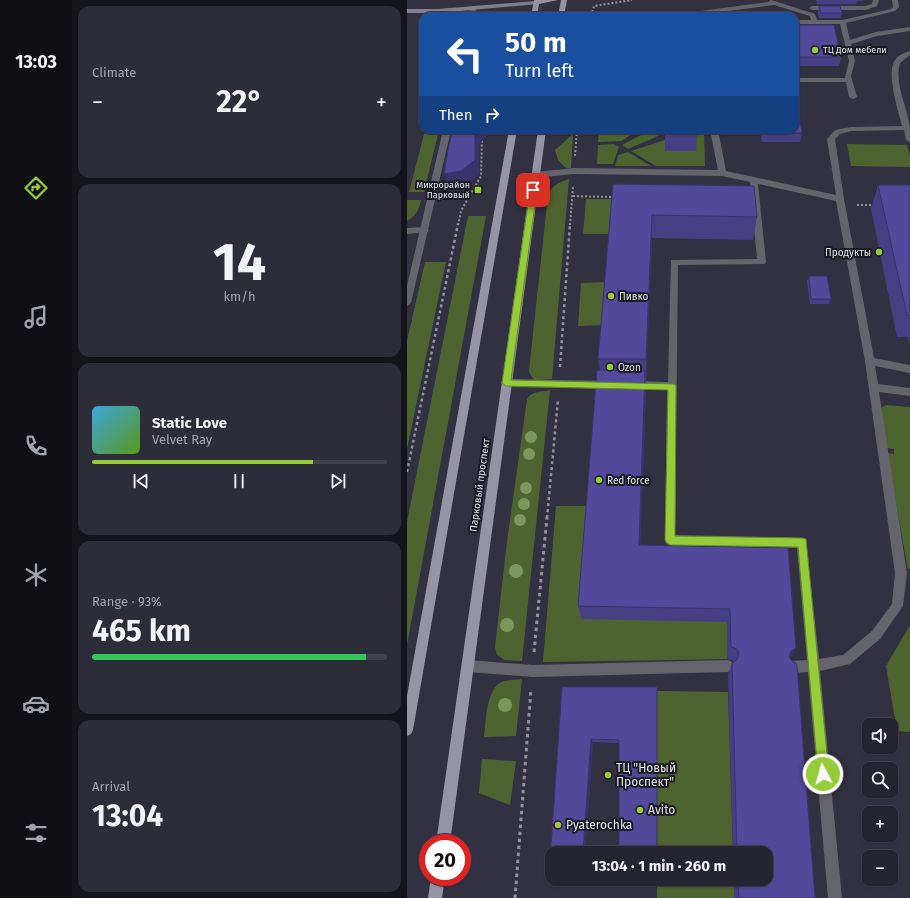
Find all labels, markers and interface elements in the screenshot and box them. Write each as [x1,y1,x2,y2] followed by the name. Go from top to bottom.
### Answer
[505,26,567,59] text: 50 m
[439,28,491,80] icon: left
[810,45,820,55] marker: ТЦ Дом мебели
[823,45,887,55] place label: ТЦ Дом мебели
[15,51,57,73] text: 13:03
[505,60,574,82] text: Turn left
[92,65,136,80] text: Climate
[216,84,263,120] text: 22°
[92,89,103,116] text: −
[376,89,387,116] text: +
[481,104,503,126] icon: right
[439,106,473,124] text: Then
[516,173,550,207] pin
[22,174,50,202] icon: directions
[522,179,544,201] icon: arrive
[416,180,470,200] place label: Микрорайон Парковый
[473,185,483,195] marker: Микрорайон Парковый
[213,231,266,294] text: 14
[825,247,871,259] place label: Продукты
[874,247,884,257] marker: Продукты
[223,289,256,304] text: km/h
[606,291,616,301] marker: Пивко
[619,291,648,303] place label: Пивко
[22,303,50,331] icon: music
[605,362,615,372] marker: Ozon
[618,362,641,374] place label: Ozon
[152,414,227,432] text: Static Love
[22,432,50,460] icon: phone
[152,432,212,447] text: Velvet Ray
[467,437,493,533] street label: Парковый проспект
[130,470,152,492] icon: previous
[228,470,250,492] icon: pause
[327,470,349,492] icon: next
[594,475,604,485] marker: Red force
[607,475,650,487] place label: Red force
[22,561,50,589] icon: climate
[92,594,162,609] text: Range · 93%
[92,613,191,649] text: 465 km
[22,690,50,718] icon: car
[862,718,898,886] map controls
[862,718,898,754] button: sound
[802,753,844,795] position arrow
[616,761,676,789] place label: ТЦ "Новый Проспект"
[862,762,898,798] button: search
[603,770,613,780] marker: ТЦ "Новый Проспект"
[92,779,130,794] text: Arrival
[92,798,163,834] text: 13:04
[648,803,675,817] place label: Avito
[635,805,645,815] marker: Avito
[862,806,898,842] button: +
[566,818,632,832] place label: Pyaterochka
[22,819,50,847] icon: filters
[553,820,563,830] marker: Pyaterochka
[419,834,471,886] speed limit sign: 20
[862,850,898,886] button: −
[592,857,726,875] text: 13:04 · 1 min · 260 m

